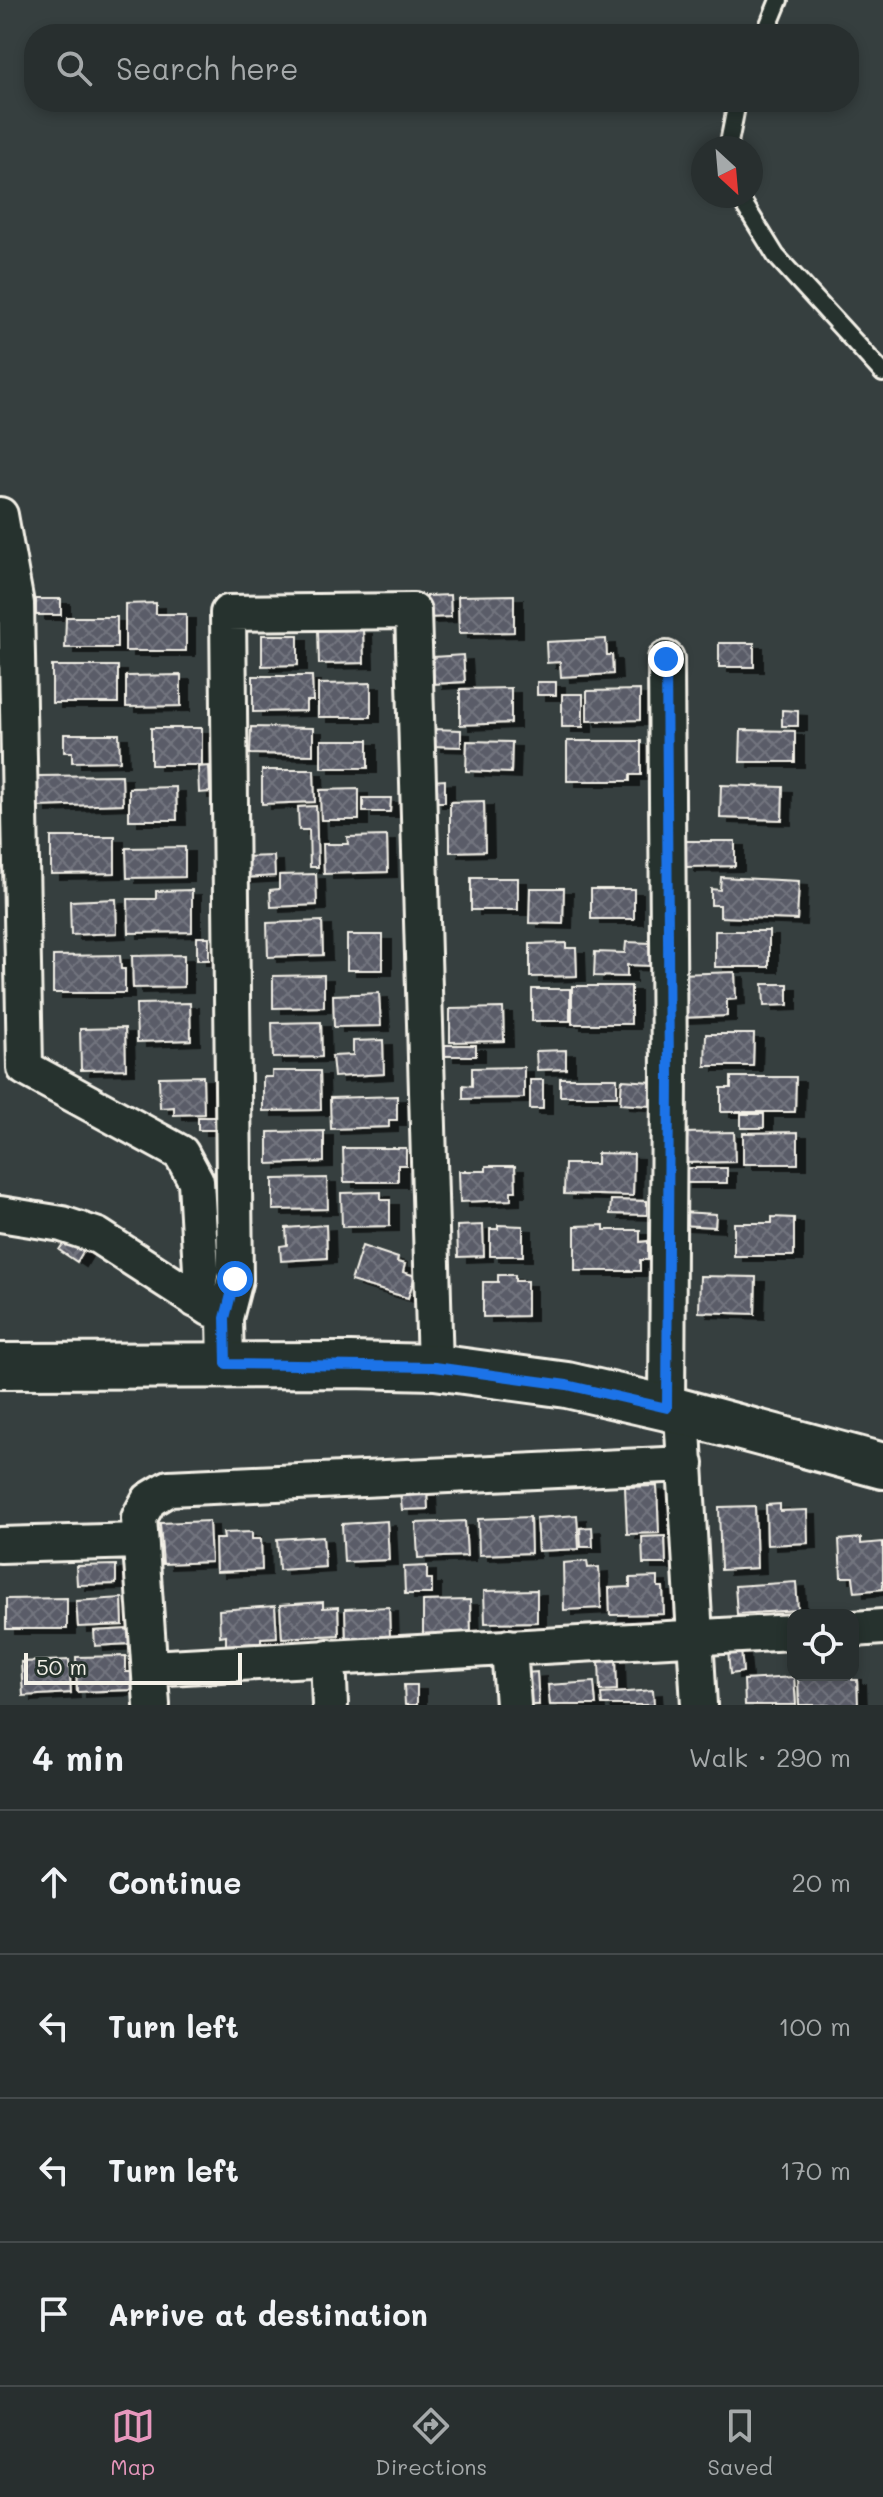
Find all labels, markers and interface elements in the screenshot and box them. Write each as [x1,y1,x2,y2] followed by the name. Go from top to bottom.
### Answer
[24,24,859,112] search box
[52,46,96,90] icon: search
[116,48,299,88] text: Search here
[691,136,763,208] north arrow
[648,641,684,677] route end
[217,1261,253,1297] route start
[787,1609,859,1681] map controls
[787,1609,859,1681] button: locate
[24,1649,242,1685] scale bar
[36,1652,87,1681] text: 50 m
[32,1735,124,1780] text: 4 min
[689,1740,851,1774] text: Walk · 290 m
[32,1860,76,1904] icon: ahead
[108,1862,241,1902] text: Continue
[791,1865,851,1899] text: 20 m
[32,2004,76,2048] icon: left
[108,2006,239,2046] text: Turn left
[778,2009,851,2043] text: 100 m
[32,2148,76,2192] icon: left
[108,2150,239,2190] text: Turn left
[780,2153,851,2187] text: 170 m
[32,2292,76,2336] icon: arrive
[108,2294,428,2334] text: Arrive at destination
[110,2404,155,2481] tab: Map
[375,2404,487,2481] tab: Directions
[708,2404,773,2481] tab: Saved

